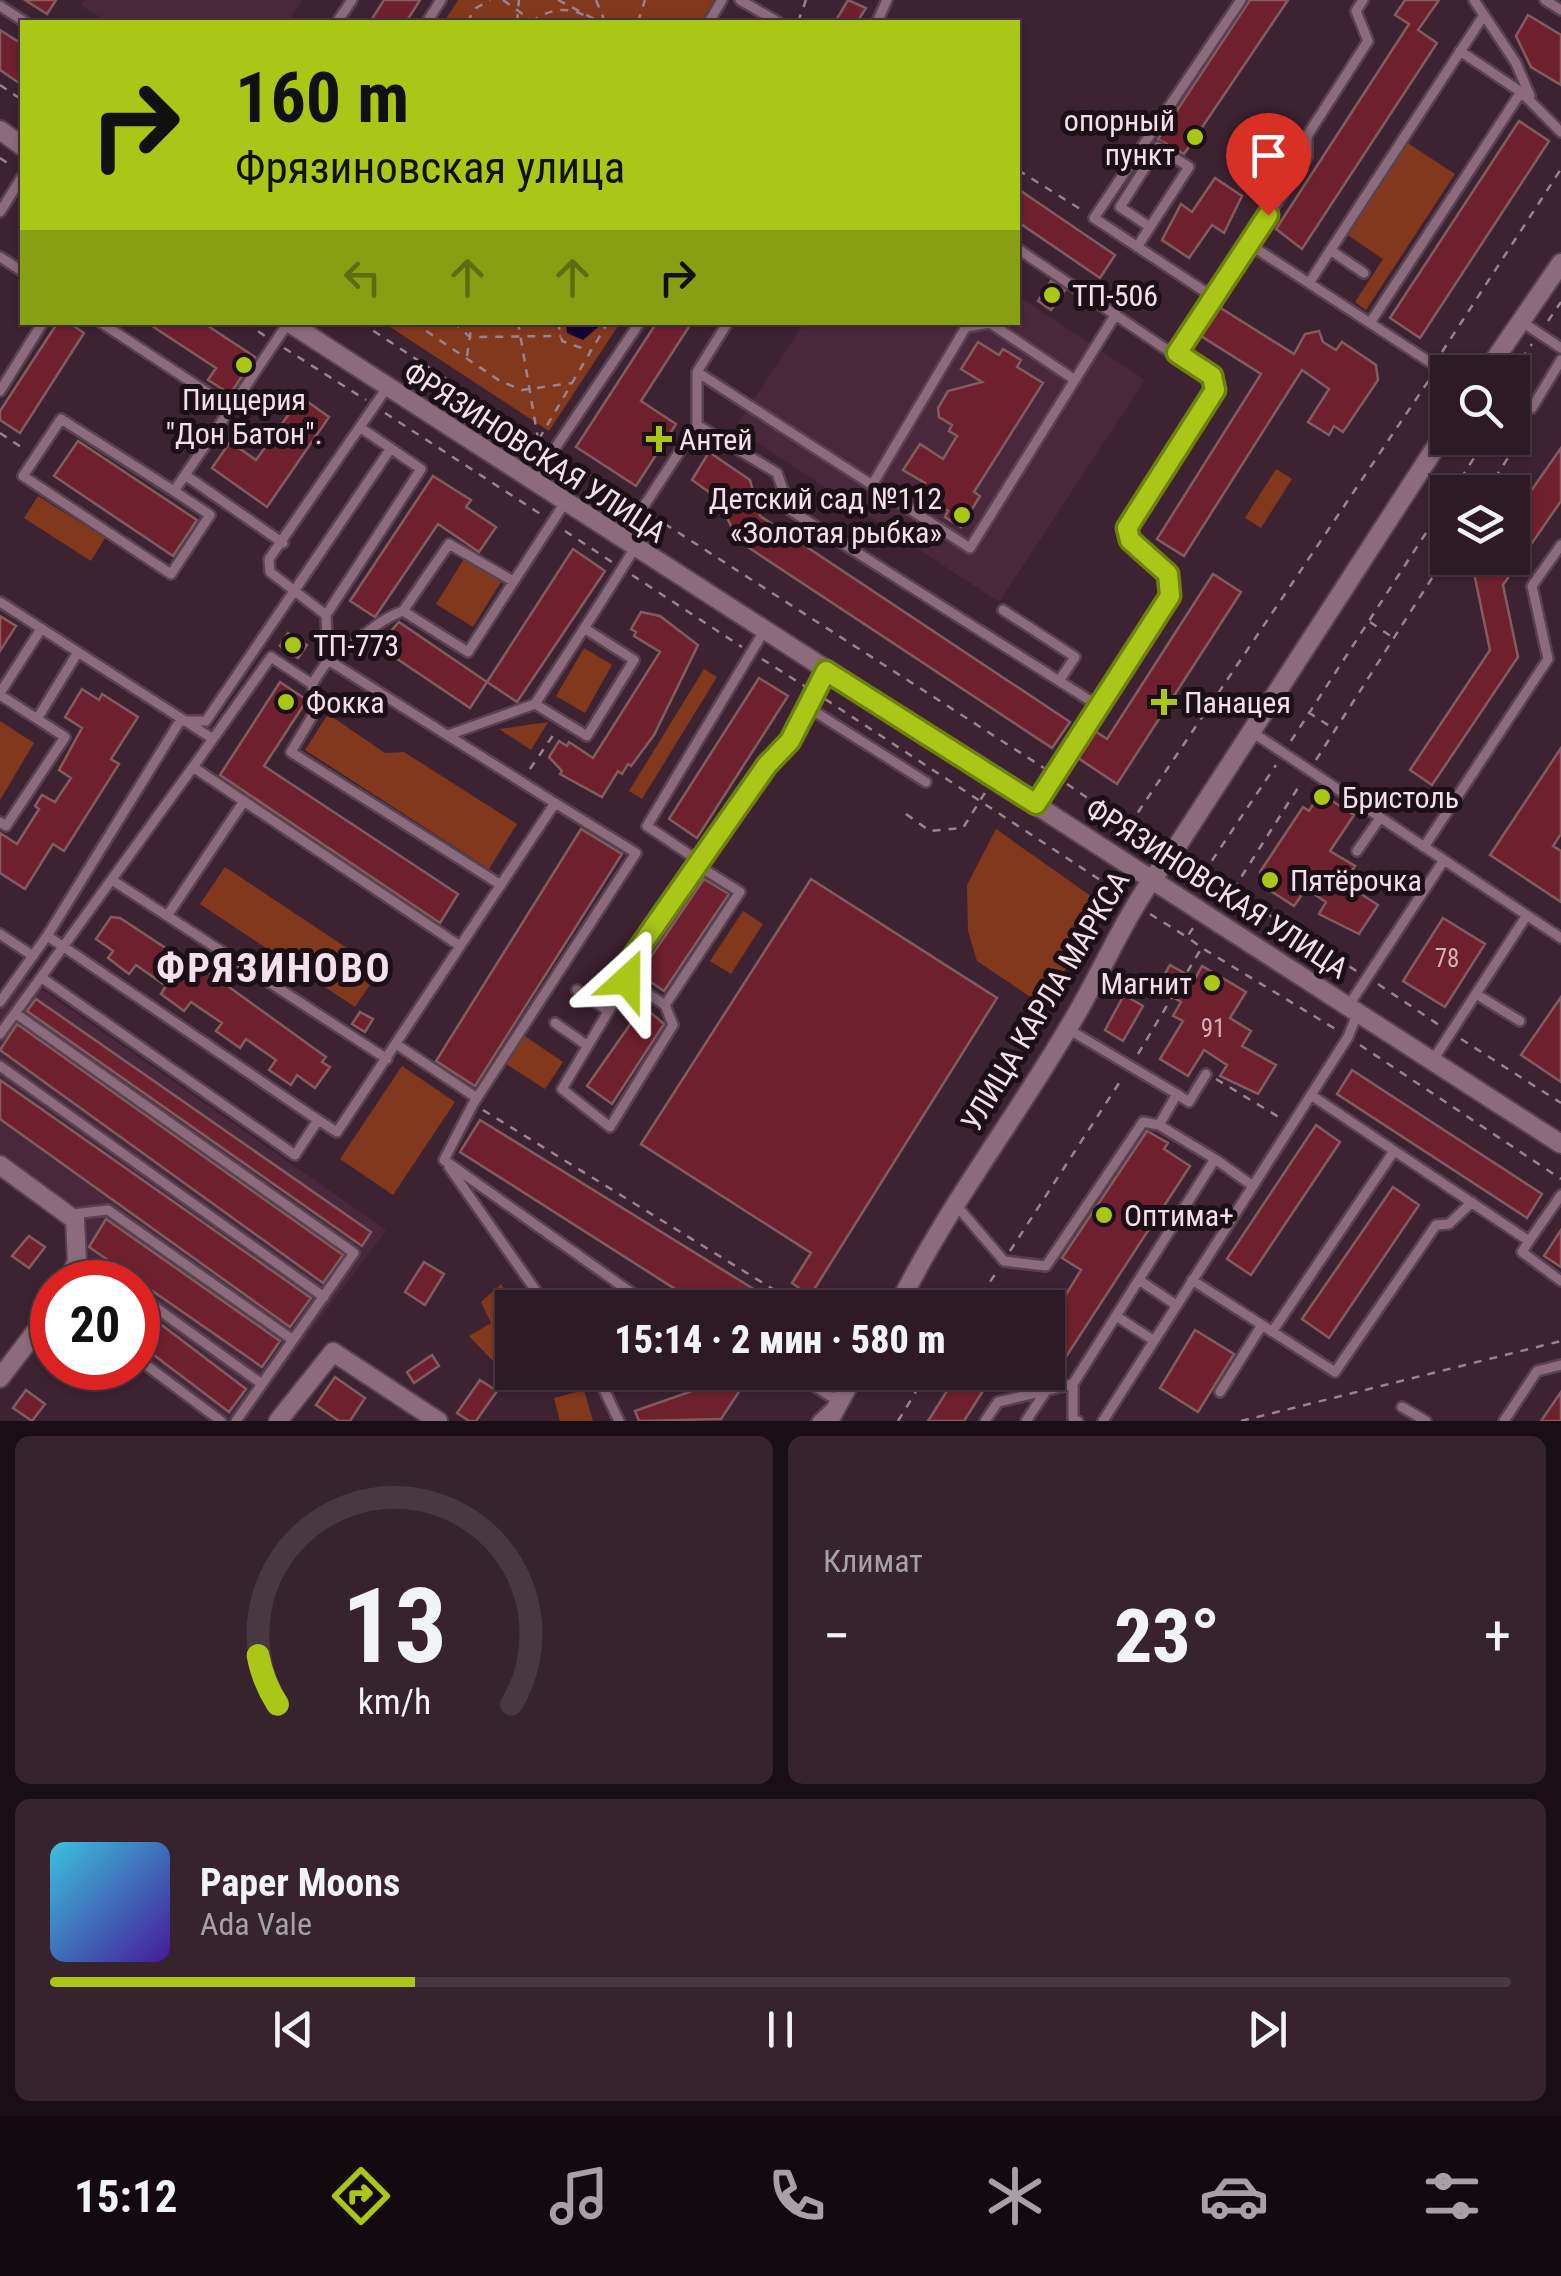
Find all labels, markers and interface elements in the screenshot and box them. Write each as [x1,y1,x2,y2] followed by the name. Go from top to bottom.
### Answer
[235,57,409,139] text: 160 m
[70,60,200,190] icon: right
[1064,103,1175,172] place label: опорный пункт
[1226,113,1311,216] pin
[1184,126,1206,148] marker: опорный пункт
[1241,128,1296,183] icon: arrive
[235,141,625,194] text: Фрязиновская улица
[335,250,390,305] icon: left
[440,250,495,305] icon: ahead
[545,250,600,305] icon: ahead
[650,250,705,305] icon: right
[1072,278,1158,313] place label: ТП-506
[1041,284,1063,306] marker: ТП-506
[233,354,255,376] marker: Пиццерия "Дон Батон".
[397,354,673,550] street label: ФРЯЗИНОВСКАЯ УЛИЦА
[1430,355,1530,575] map controls
[1430,355,1530,455] button: search
[165,382,323,451] place label: Пиццерия "Дон Батон".
[679,422,753,457] place label: Антей
[648,428,670,450] marker: Антей
[1430,475,1530,575] button: layers
[709,481,942,550] place label: Детский сад №112 «Золотая рыбка»
[951,504,973,526] marker: Детский сад №112 «Золотая рыбка»
[313,628,399,663] place label: ТП-773
[282,634,304,656] marker: ТП-773
[306,685,385,720] place label: Фокка
[1184,685,1291,720] place label: Панацея
[275,691,297,713] marker: Фокка
[1153,691,1175,713] marker: Панацея
[1342,780,1459,815] place label: Бристоль
[1311,786,1333,808] marker: Бристоль
[1079,790,1355,986] street label: ФРЯЗИНОВСКАЯ УЛИЦА
[1290,863,1422,898] place label: Пятёрочка
[954,865,1136,1137] street label: УЛИЦА КАРЛА МАРКСА
[1259,869,1281,891] marker: Пятёрочка
[575,928,679,1032] position arrow
[1435,944,1459,973] house number: 78
[156,945,392,992] district label: ФРЯЗИНОВО
[1101,966,1192,1001] place label: Магнит
[1201,972,1223,994] marker: Магнит
[1201,1014,1225,1043] house number: 91
[1124,1198,1234,1233] place label: Оптима+
[1093,1204,1115,1226] marker: Оптима+
[30,1260,160,1390] speed limit sign: 20
[614,1318,946,1362] text: 15:14 · 2 мин · 580 m
[823,1542,923,1580] text: Климат
[341,1566,447,1687] text: 13
[1114,1592,1220,1680] text: 23°
[823,1604,851,1668] text: −
[1484,1604,1511,1668] text: +
[357,1681,431,1723] text: km/h
[200,1861,400,1905] text: Paper Moons
[200,1905,312,1943] text: Ada Vale
[266,2002,321,2057] icon: previous
[753,2002,808,2057] icon: pause
[1240,2002,1295,2057] icon: next
[326,2161,396,2231] icon: directions
[544,2161,614,2231] icon: music
[762,2161,832,2231] icon: phone
[980,2161,1050,2231] icon: climate
[1199,2161,1269,2231] icon: car
[1417,2161,1487,2231] icon: filters
[74,2170,177,2223] text: 15:12

